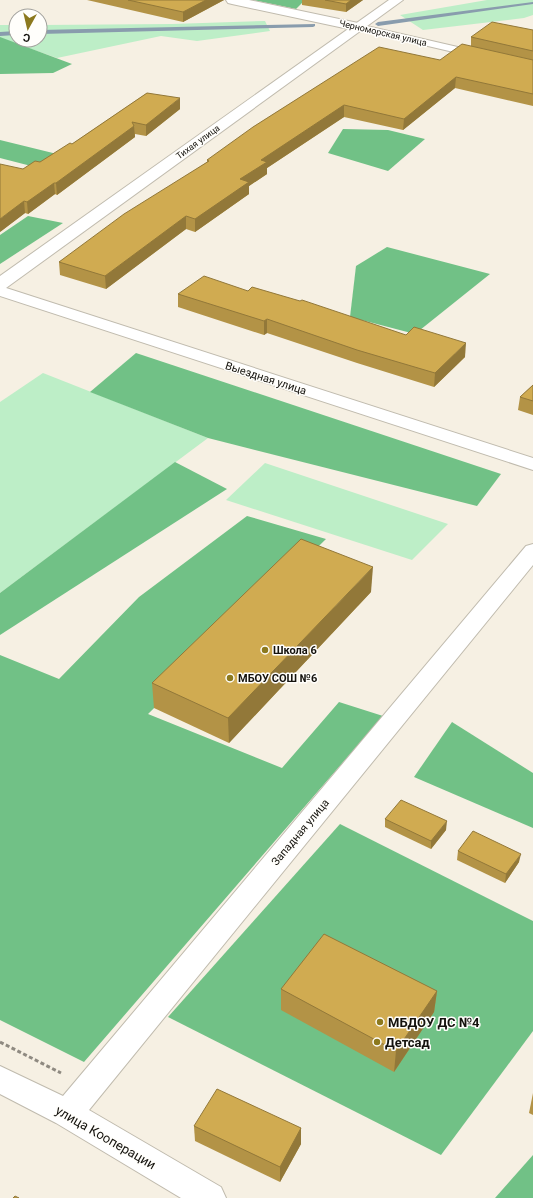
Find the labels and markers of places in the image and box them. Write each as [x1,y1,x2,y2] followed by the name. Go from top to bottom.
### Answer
[273,644,317,657] place label: Школа 6
[260,645,270,655] marker: Школа 6
[238,672,317,685] place label: МБОУ СОШ №6
[225,673,235,683] marker: МБОУ СОШ №6
[388,1015,480,1030] place label: МБДОУ ДС №4
[375,1017,385,1027] marker: МБДОУ ДС №4
[385,1035,430,1050] place label: Детсад
[372,1037,382,1047] marker: Детсад

